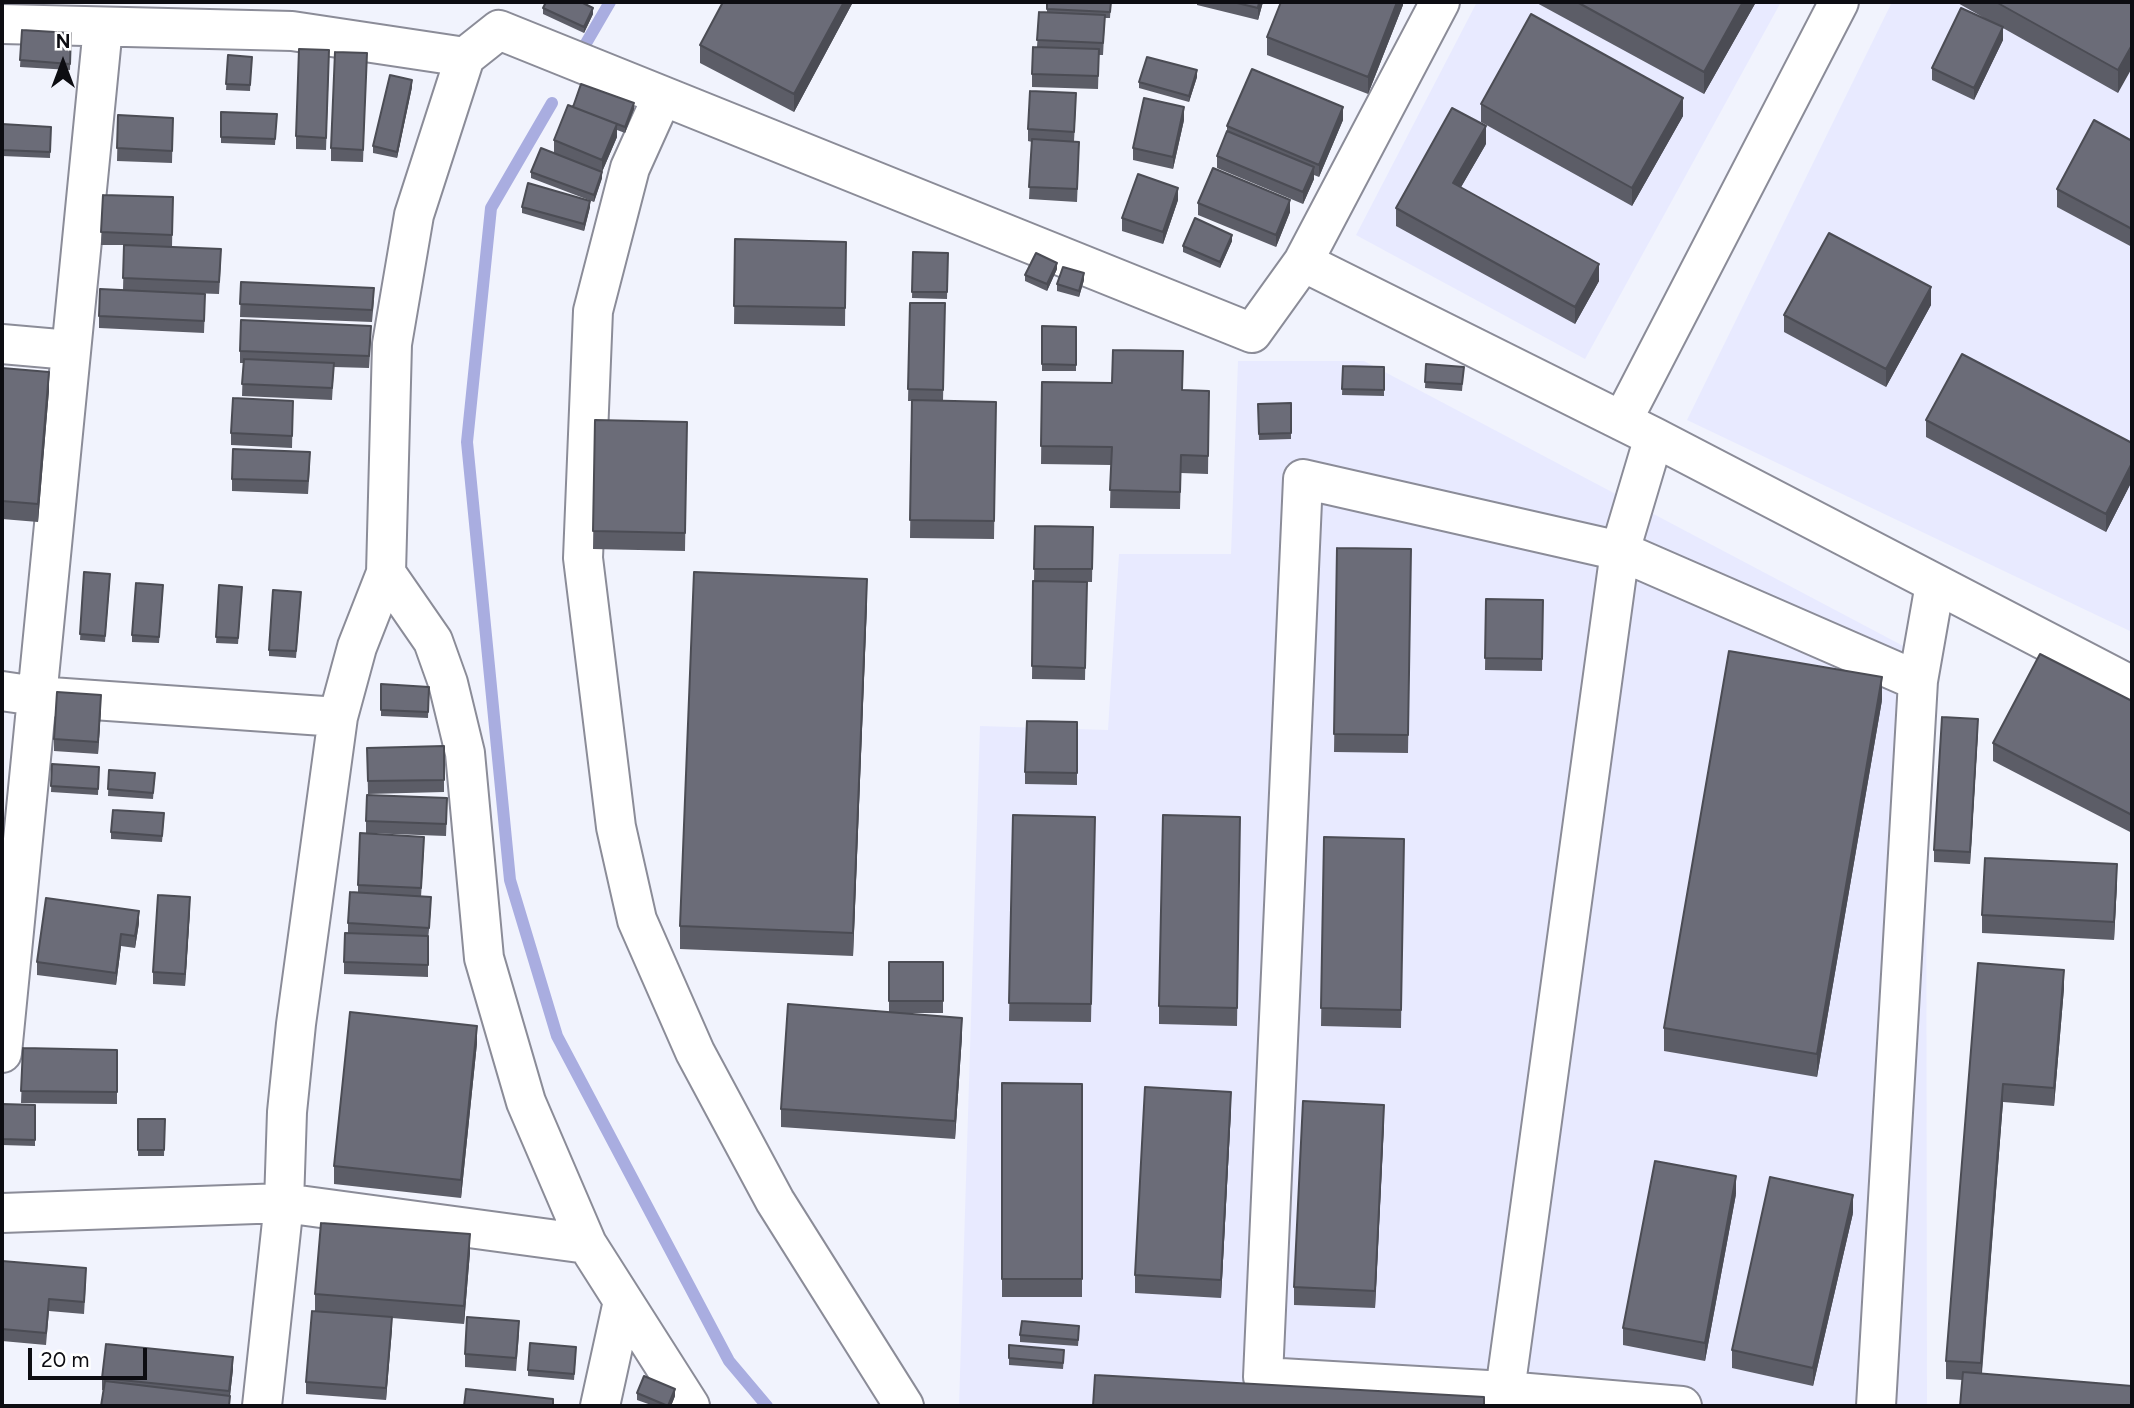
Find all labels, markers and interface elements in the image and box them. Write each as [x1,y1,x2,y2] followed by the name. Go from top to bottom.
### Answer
[28,28,98,98] north arrow
[56,30,70,53] text: N
[32,1334,150,1378] scale bar
[41,1347,89,1372] text: 20 m

